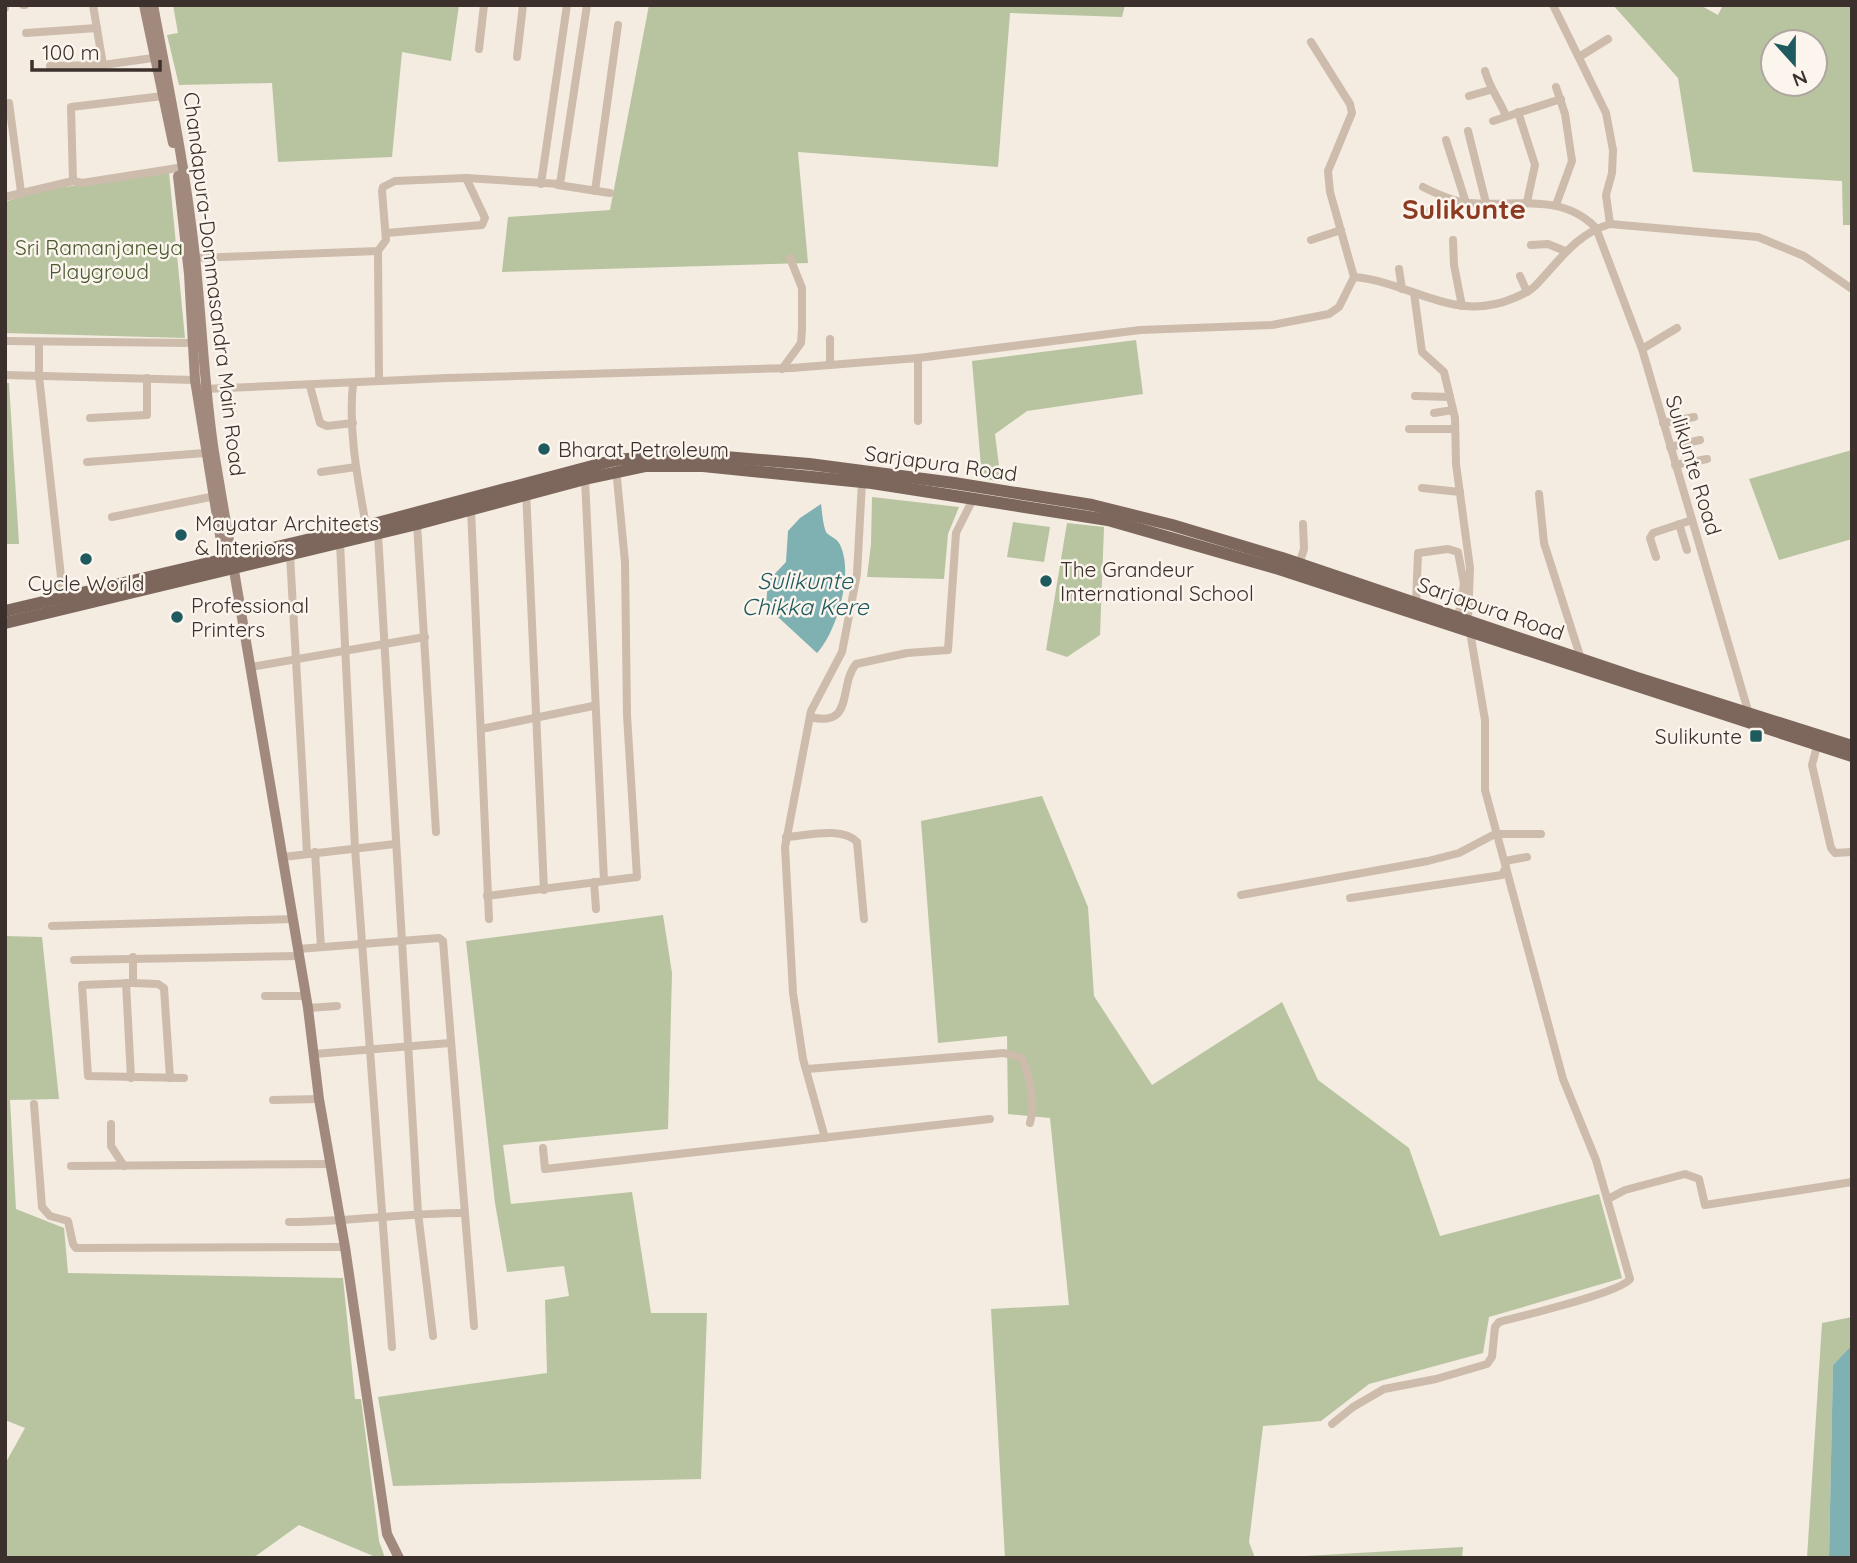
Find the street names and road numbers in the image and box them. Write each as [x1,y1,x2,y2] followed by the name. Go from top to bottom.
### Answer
[179,90,251,478] street label: Chandapura-Dommasandra Main Road
[1660,392,1728,538] street label: Sulikunte Road
[863,439,1019,487] street label: Sarjapura Road
[1414,571,1568,645] street label: Sarjapura Road

